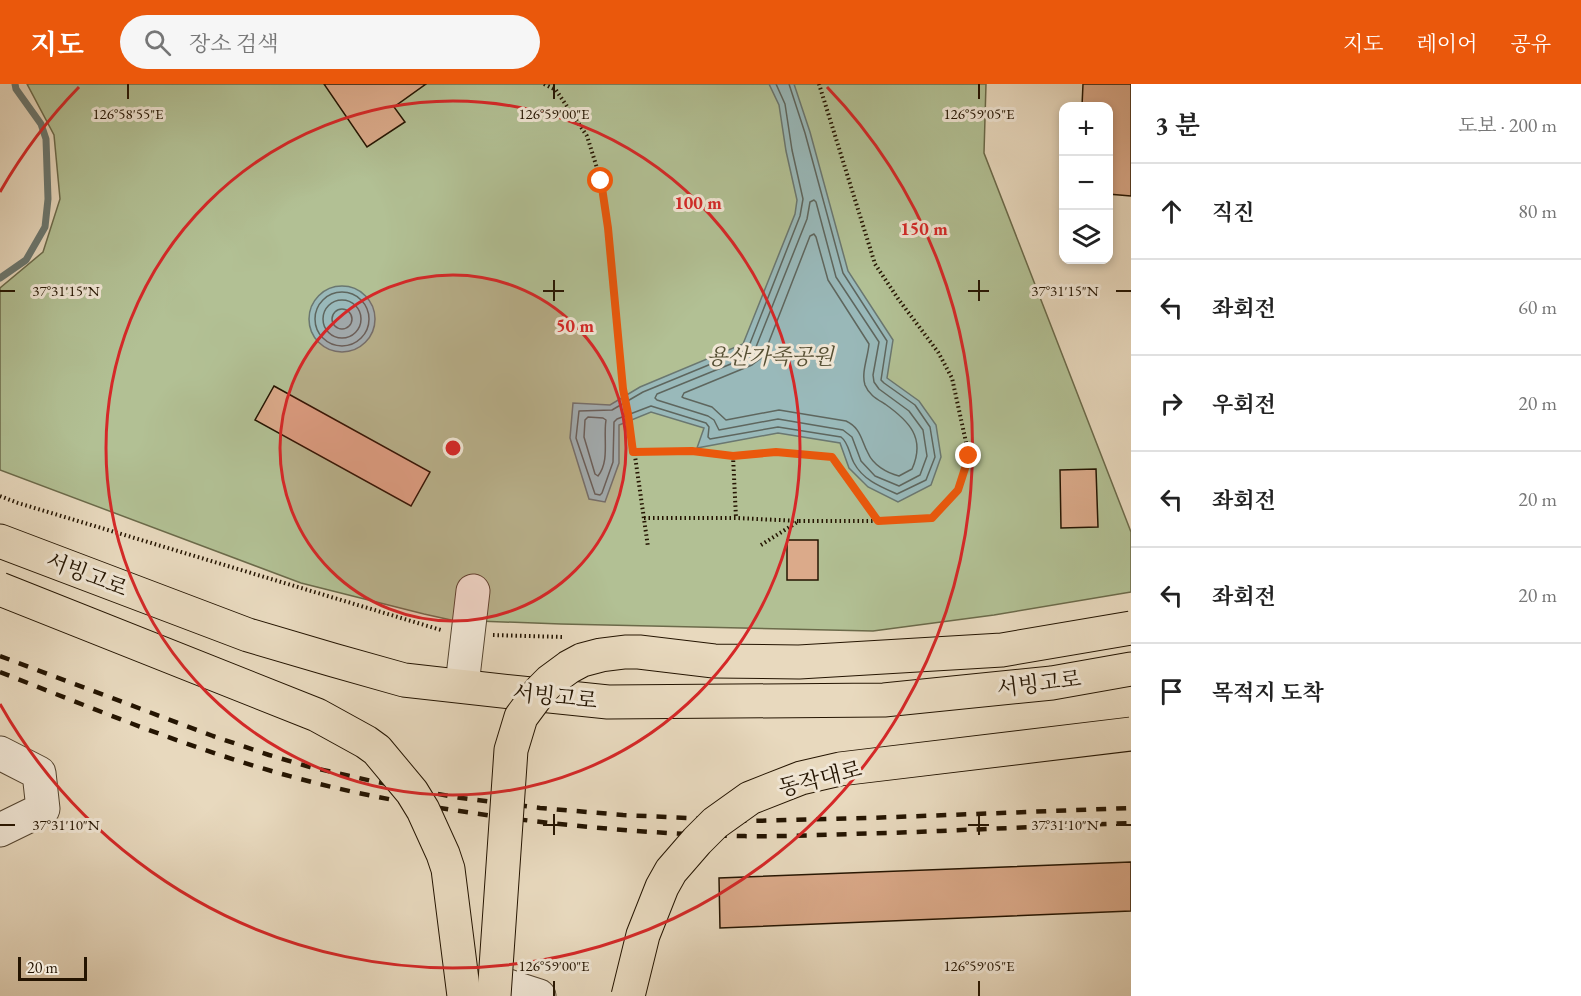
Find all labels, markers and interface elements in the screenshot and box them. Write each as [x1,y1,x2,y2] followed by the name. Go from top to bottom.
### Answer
[120,15,540,69] search box
[30,26,84,62] text: 지도
[141,26,174,59] icon: search
[189,29,279,58] text: 장소 검색
[1343,30,1384,57] text: 지도
[1417,30,1477,57] text: 레이어
[1510,30,1551,57] text: 공유
[1059,102,1113,264] map controls
[1059,102,1113,156] button: +
[92,104,164,123] text: 126°58'55"E
[518,104,590,123] text: 126°59'00"E
[943,104,1015,123] text: 126°59'05"E
[1155,108,1200,142] text: 3 분
[1458,112,1557,138] text: 도보 · 200 m
[1059,156,1113,210] button: −
[587,167,613,193] route start
[674,191,722,214] text: 100 m
[1155,195,1188,228] icon: ahead
[1212,198,1255,227] text: 직진
[1518,198,1557,224] text: 80 m
[1059,210,1113,264] button: layers
[900,217,948,240] text: 150 m
[32,281,100,300] text: 37°31'15"N
[1031,281,1099,300] text: 37°31'15"N
[1155,291,1188,324] icon: left
[1212,294,1276,323] text: 좌회전
[1518,294,1557,320] text: 60 m
[556,314,594,337] text: 50 m
[706,342,836,371] park label: 용산가족공원
[1155,387,1188,420] icon: right
[1212,390,1276,419] text: 우회전
[1518,390,1557,416] text: 20 m
[443,438,463,458] centre of rings
[955,442,981,468] route end
[1155,483,1188,516] icon: left
[1212,486,1276,515] text: 좌회전
[1518,486,1557,512] text: 20 m
[42,546,132,603] street label: 서빙고로
[1155,579,1188,612] icon: left
[1212,582,1276,611] text: 좌회전
[1518,582,1557,608] text: 20 m
[995,664,1083,703] street label: 서빙고로
[1155,675,1188,708] icon: arrive
[511,678,599,715] street label: 서빙고로
[1212,678,1323,707] text: 목적지 도착
[775,754,865,803] street label: 동작대로
[32,815,100,834] text: 37°31'10"N
[1031,815,1099,834] text: 37°31'10"N
[18,954,87,982] scale bar
[518,956,590,975] text: 126°59'00"E
[943,956,1015,975] text: 126°59'05"E
[27,957,58,978] text: 20 m

